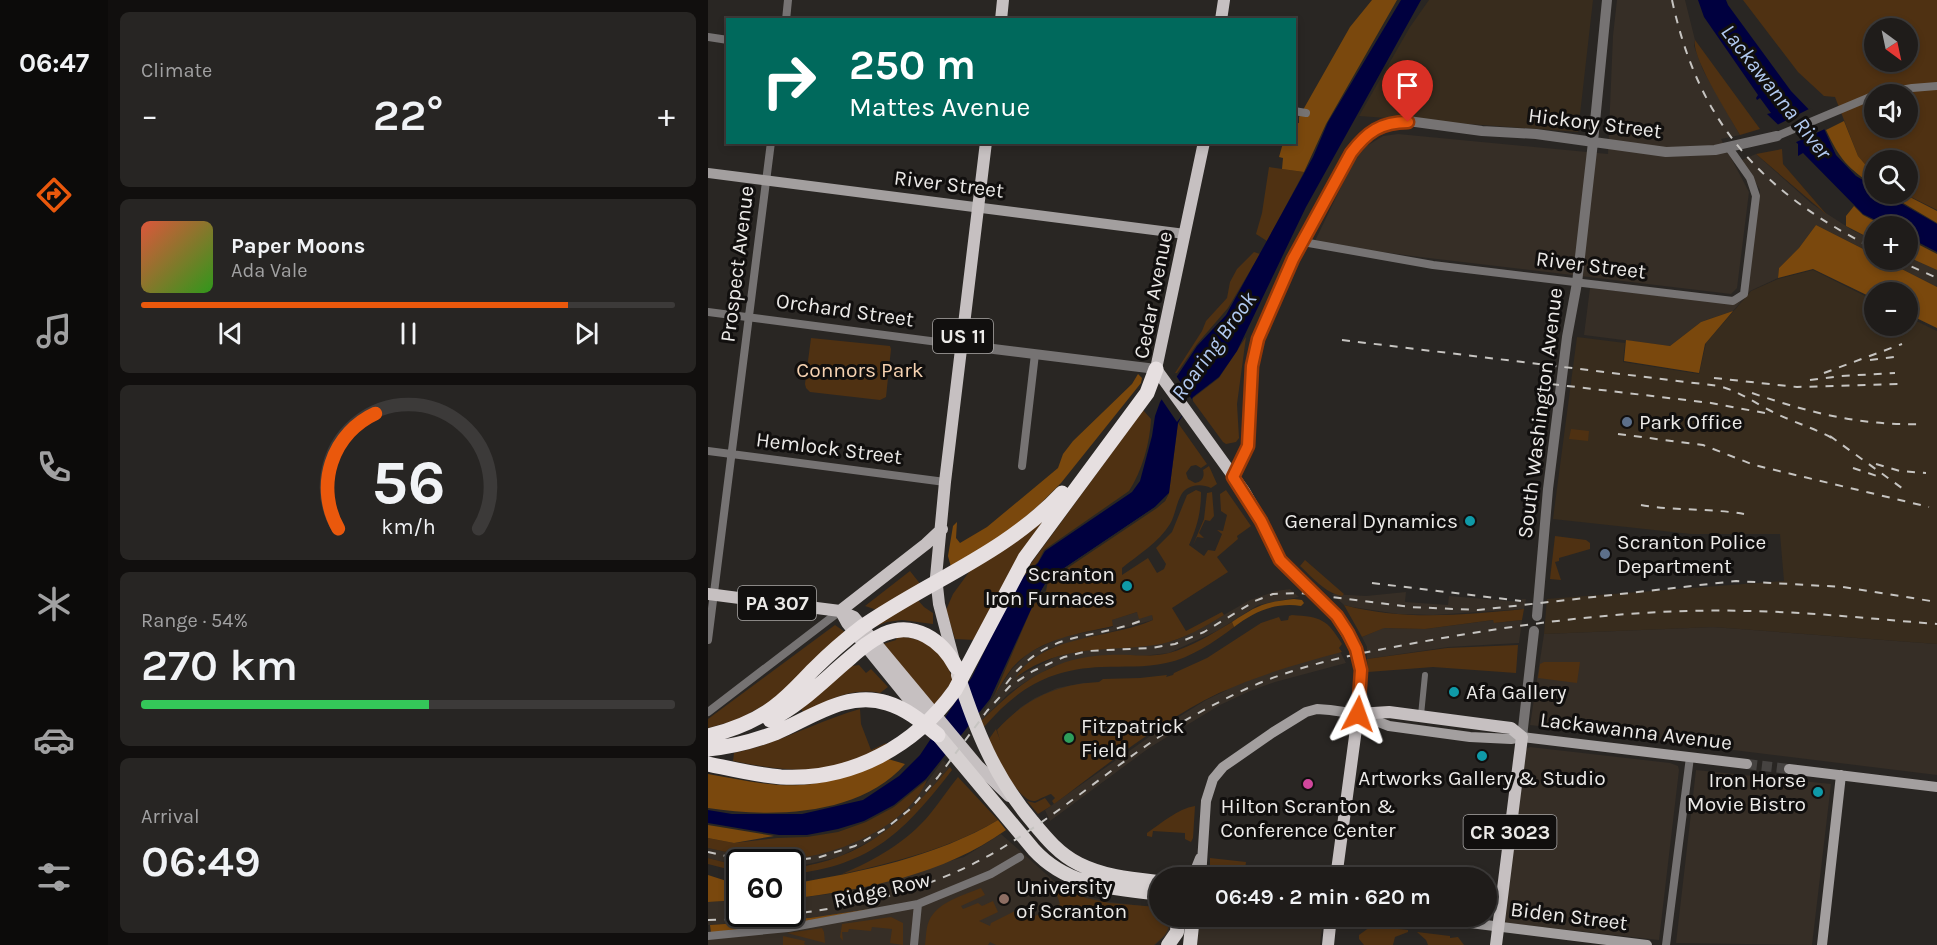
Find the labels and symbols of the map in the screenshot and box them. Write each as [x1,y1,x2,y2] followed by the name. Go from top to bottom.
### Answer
[1864,18,1918,72] north arrow
[1715,20,1838,166] water label: Lackawanna River
[1382,60,1433,122] pin
[1527,103,1663,143] street label: Hickory Street
[893,165,1005,203] street label: River Street
[715,184,759,344] street label: Prospect Avenue
[1129,229,1177,361] street label: Cedar Avenue
[1535,246,1647,284] street label: River Street
[1166,286,1263,405] water label: Roaring Brook
[1513,286,1567,540] street label: South Washington Avenue
[775,288,916,332] street label: Orchard Street
[933,319,993,353] road number: US 11
[796,358,924,382] park label: Connors Park
[1639,410,1742,434] place label: Park Office
[1620,415,1634,429] marker: Park Office
[755,427,904,469] street label: Hemlock Street
[1285,509,1458,533] place label: General Dynamics
[1463,514,1477,528] marker: General Dynamics
[1617,530,1766,578] place label: Scranton Police Department
[1598,547,1612,561] marker: Scranton Police Department
[985,562,1115,610] place label: Scranton Iron Furnaces
[1120,579,1134,593] marker: Scranton Iron Furnaces
[738,586,816,620] road number: PA 307
[1466,680,1567,704] place label: Afa Gallery
[1326,682,1390,746] position arrow
[1447,685,1461,699] marker: Afa Gallery
[1539,707,1733,755] street label: Lackawanna Avenue
[1081,714,1185,762] place label: Fitzpatrick Field
[1062,731,1076,745] marker: Fitzpatrick Field
[1475,749,1489,763] marker: Artworks Gallery & Studio
[1358,766,1606,790] place label: Artworks Gallery & Studio
[1687,768,1806,816] place label: Iron Horse Movie Bistro
[1301,777,1315,791] marker: Hilton Scranton & Conference Center
[1811,785,1825,799] marker: Iron Horse Movie Bistro
[1220,794,1396,842] place label: Hilton Scranton & Conference Center
[1464,815,1556,849] road number: CR 3023
[726,849,804,927] speed limit sign: 60
[831,867,933,913] street label: Ridge Row
[1016,875,1127,923] place label: University of Scranton
[997,892,1011,906] marker: University of Scranton
[1509,897,1629,935] street label: Biden Street

